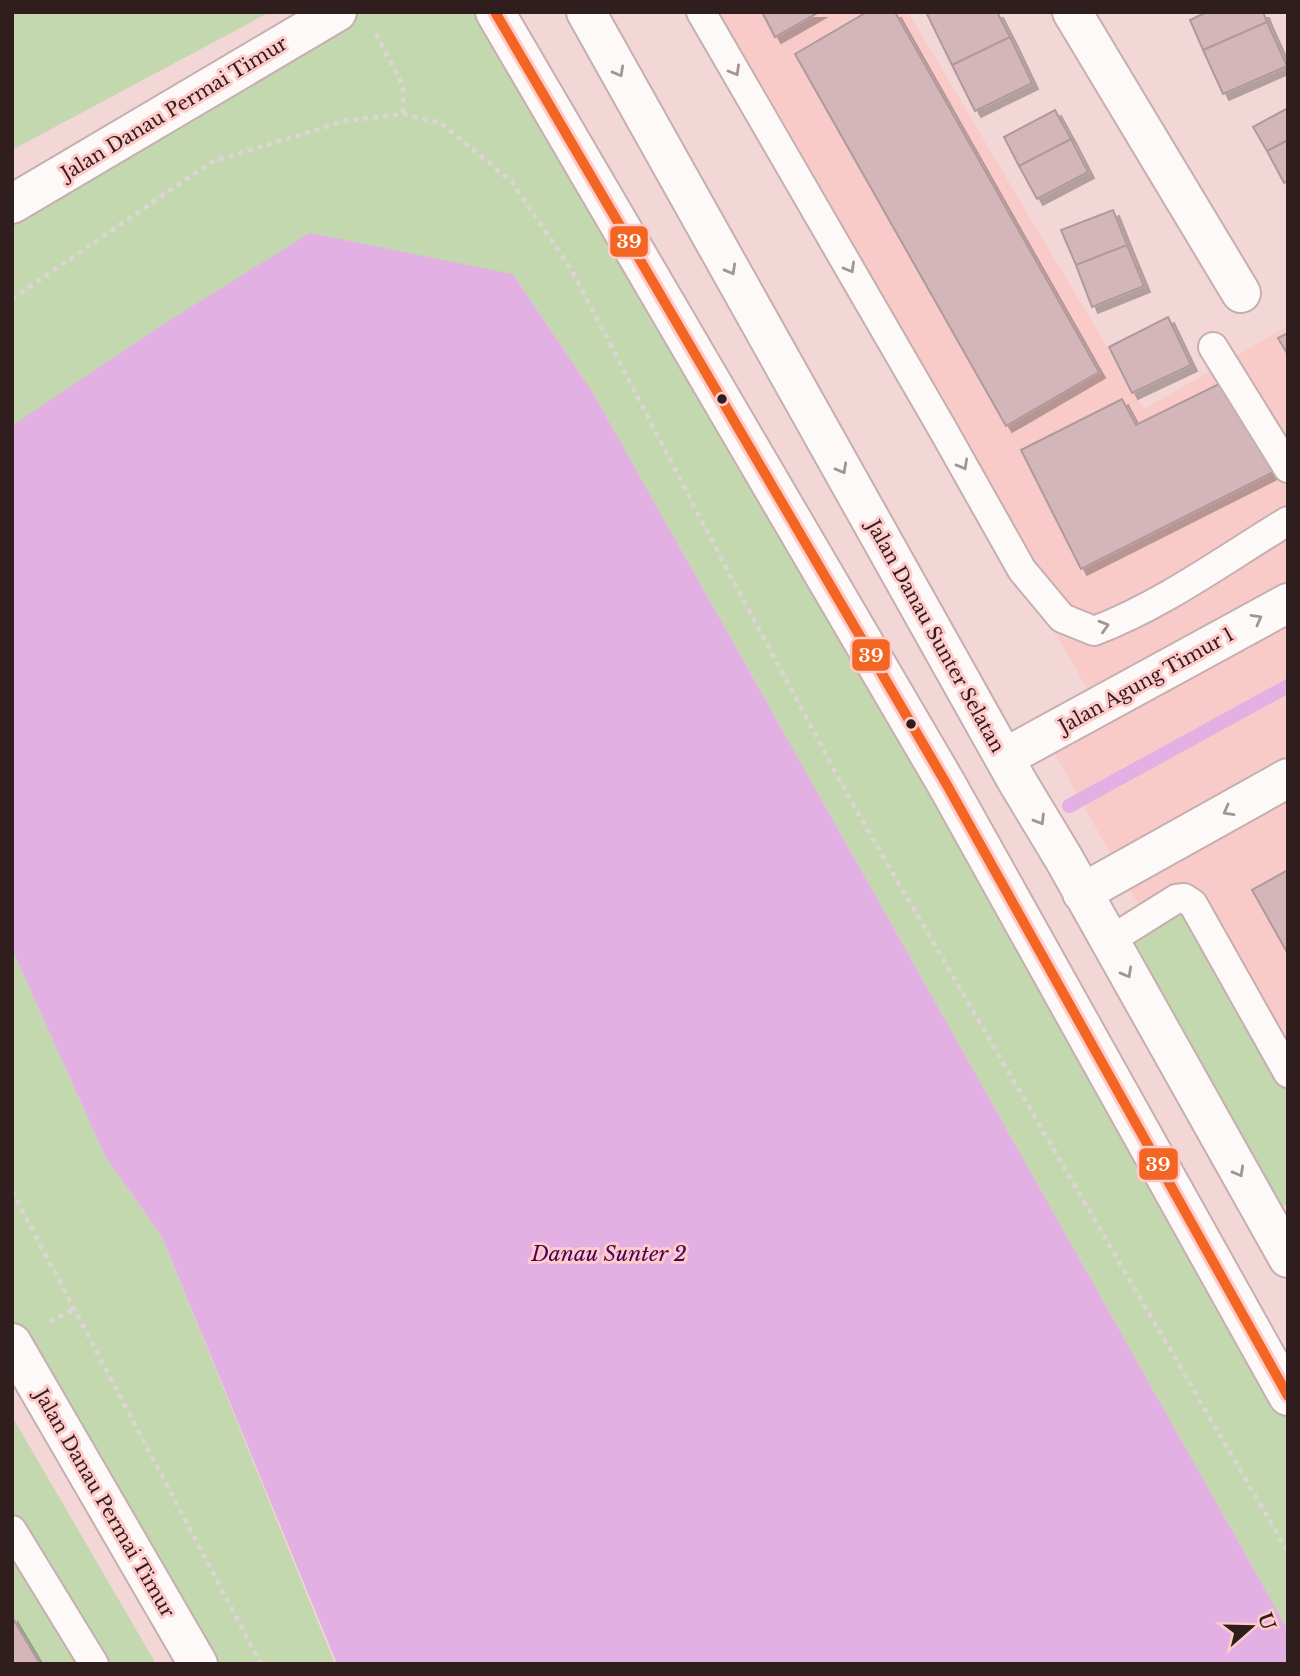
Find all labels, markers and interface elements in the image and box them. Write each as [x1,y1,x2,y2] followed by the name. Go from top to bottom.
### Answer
[54,32,291,187] street label: Jalan Danau Permai Timur
[611,64,624,77] one-way arrow
[727,64,740,77] one-way arrow
[609,225,649,258] line badge: 39
[617,230,641,253] text: 39
[841,261,854,274] one-way arrow
[723,263,736,276] one-way arrow
[715,392,729,406] unlabelled marker
[955,458,968,470] one-way arrow
[834,461,847,474] one-way arrow
[860,513,1009,757] street label: Jalan Danau Sunter Selatan
[1250,614,1262,628] one-way arrow
[1098,620,1110,635] one-way arrow
[1052,623,1238,740] street label: Jalan Agung Timur 1
[851,638,891,672] line badge: 39
[859,644,883,667] text: 39
[904,717,918,731] unlabelled marker
[1223,803,1235,816] one-way arrow
[1032,813,1045,826] one-way arrow
[1119,966,1132,979] one-way arrow
[1138,1147,1179,1181] line badge: 39
[1146,1153,1170,1176] text: 39
[1231,1164,1244,1177] one-way arrow
[530,1241,687,1267] water label: Danau Sunter 2
[28,1382,179,1621] street label: Jalan Danau Permai Timur
[1216,1592,1286,1662] north arrow
[1253,1610,1280,1633] text: U

